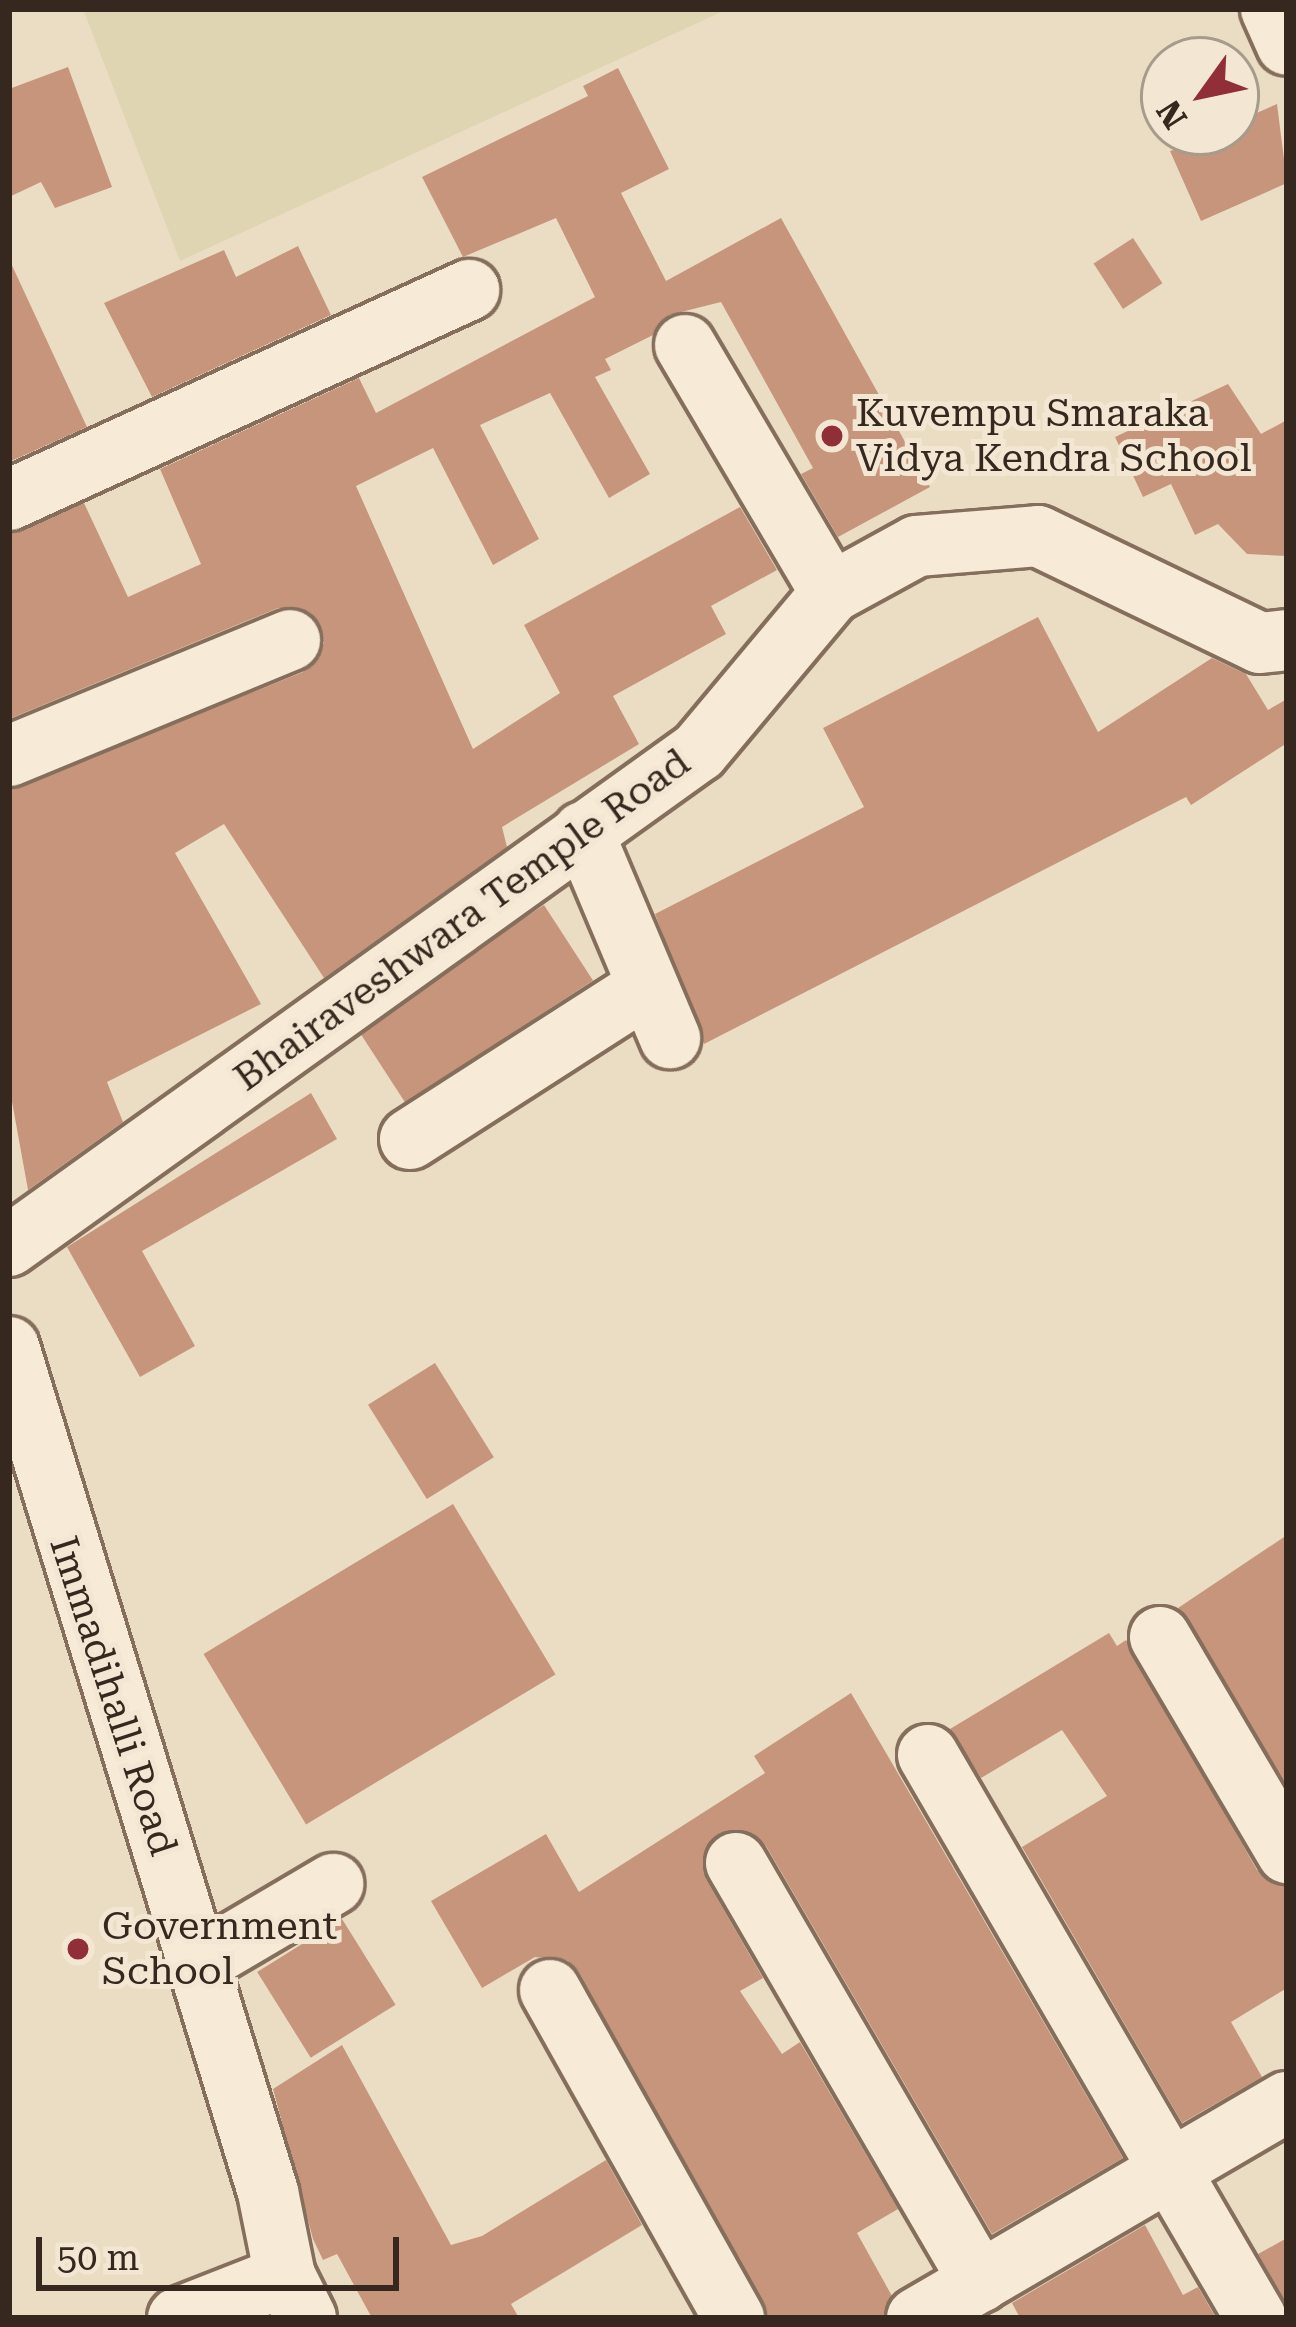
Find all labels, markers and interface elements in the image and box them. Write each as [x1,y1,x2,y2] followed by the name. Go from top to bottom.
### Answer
[1140,36,1260,156] north arrow
[1149,93,1195,136] text: N
[856,391,1252,482] place label: Kuvempu Smaraka Vidya Kendra School
[819,423,845,449] marker: Kuvempu Smaraka Vidya Kendra School
[225,739,699,1101] street label: Bhairaveshwara Temple Road
[39,1531,187,1861] street label: Immadihalli Road
[102,1904,337,1995] place label: Government School
[65,1936,91,1962] marker: Government School
[42,2213,405,2287] scale bar
[57,2237,139,2279] text: 50 m

